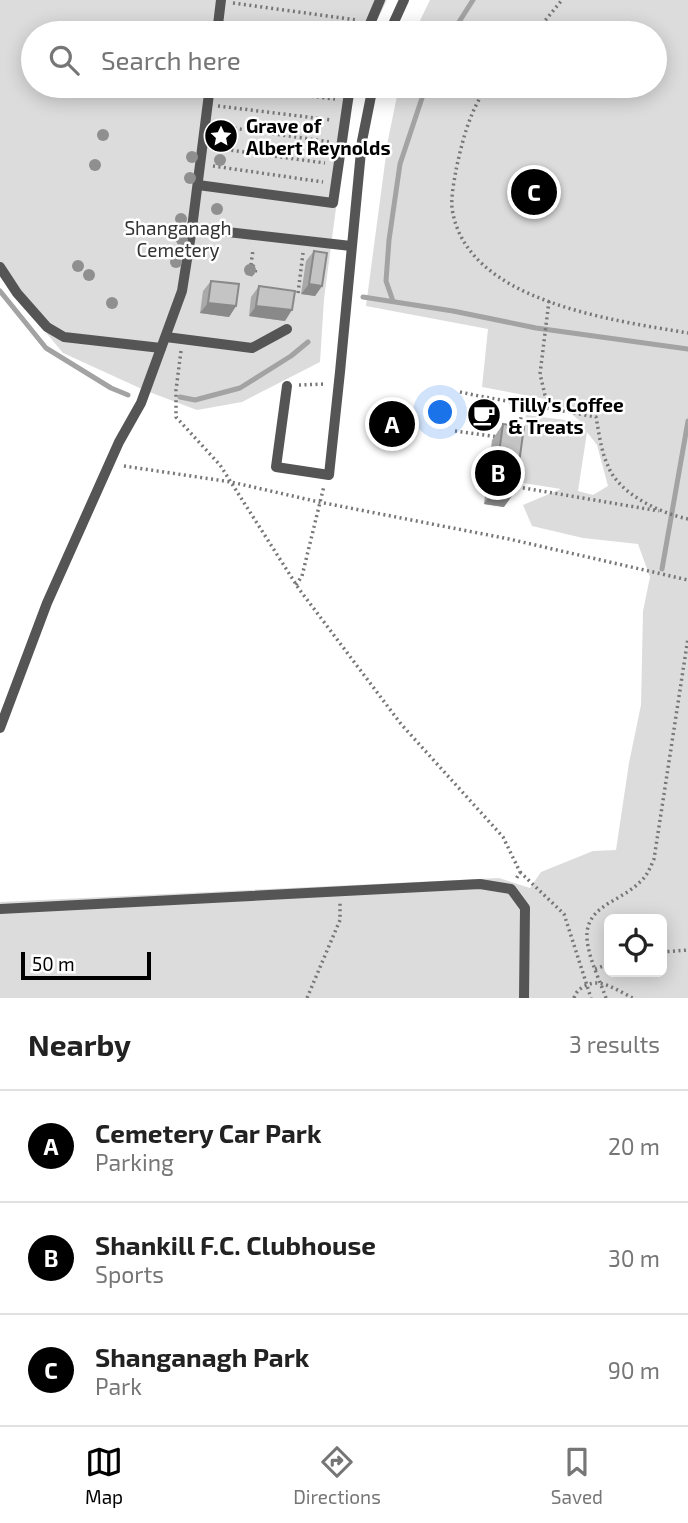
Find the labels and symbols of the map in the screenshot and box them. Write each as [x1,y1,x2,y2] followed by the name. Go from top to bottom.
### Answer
[246,114,391,160] place label: Grave of Albert Reynolds
[202,117,240,155] place icon: Grave of Albert Reynolds
[511,166,557,218] pin: C
[124,216,232,261] park label: Shanganagh Cemetery
[508,393,624,438] place label: Tilly's Coffee & Treats
[423,395,457,429] your location
[465,396,503,434] cafe icon: Tilly's Coffee & Treats
[369,398,415,450] pin: A
[475,447,521,499] pin: B
[21,949,150,981] scale bar

